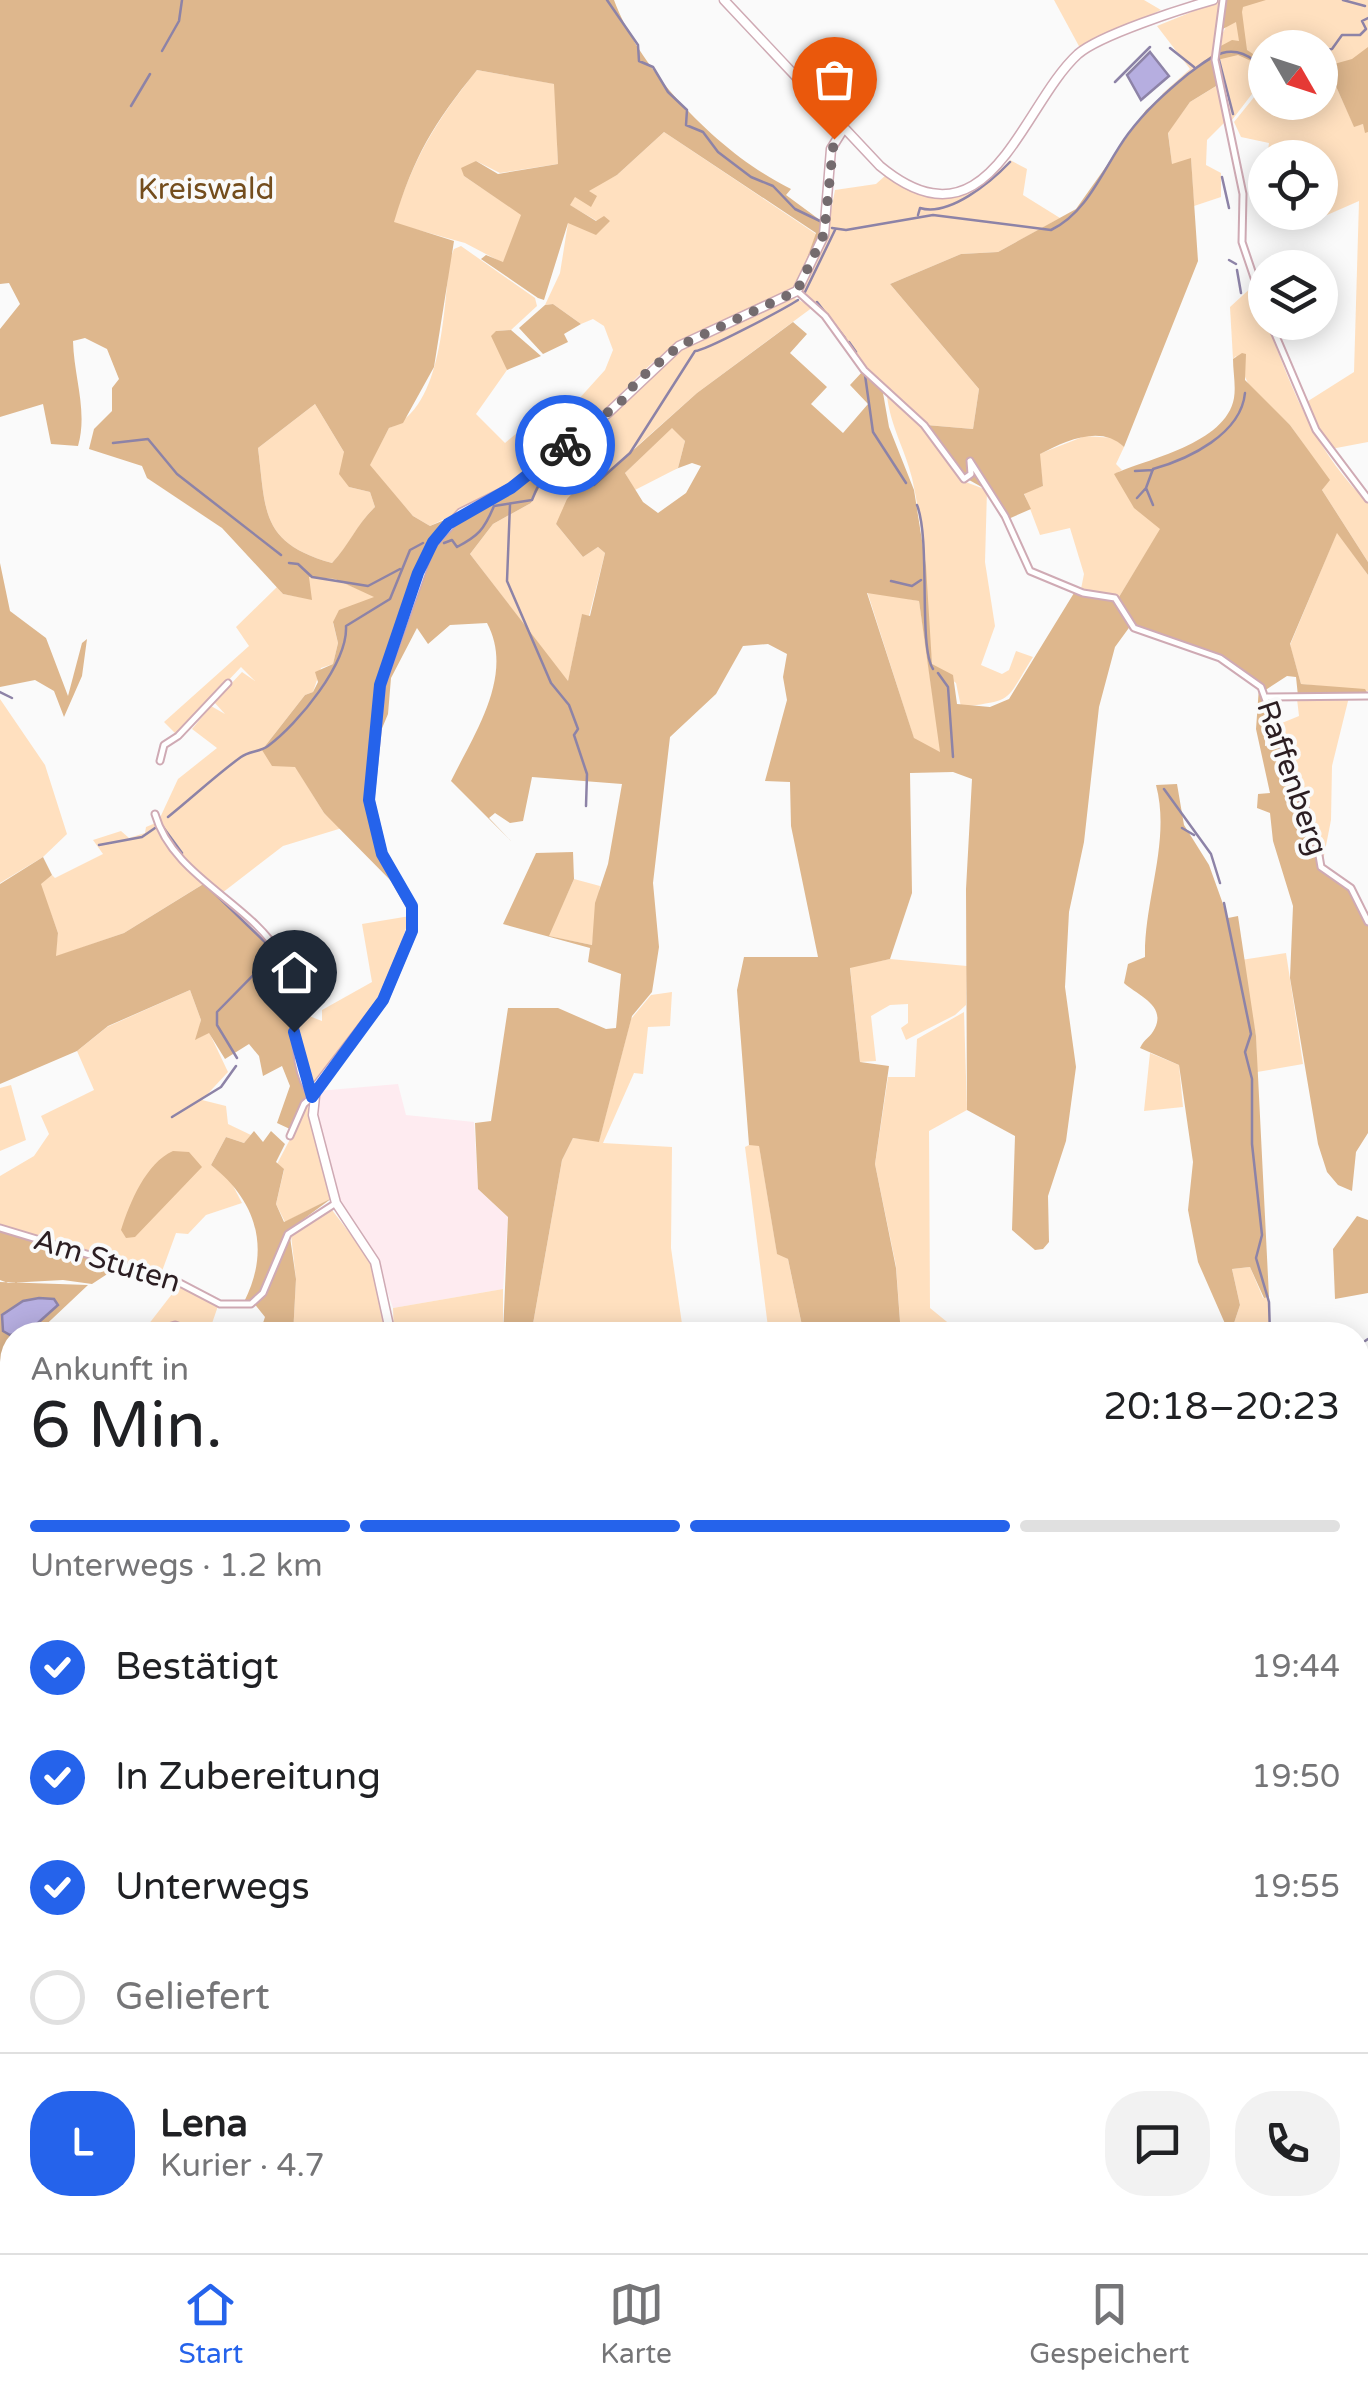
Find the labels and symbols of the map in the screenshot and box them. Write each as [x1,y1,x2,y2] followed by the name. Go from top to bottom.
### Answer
[1248,30,1338,120] north arrow
[792,37,877,140] pin
[138,171,274,208] park label: Kreiswald
[515,395,615,495] courier
[1248,696,1336,860] street label: Raffenberg
[252,930,337,1033] pin
[29,1221,185,1301] street label: Am Stuten

